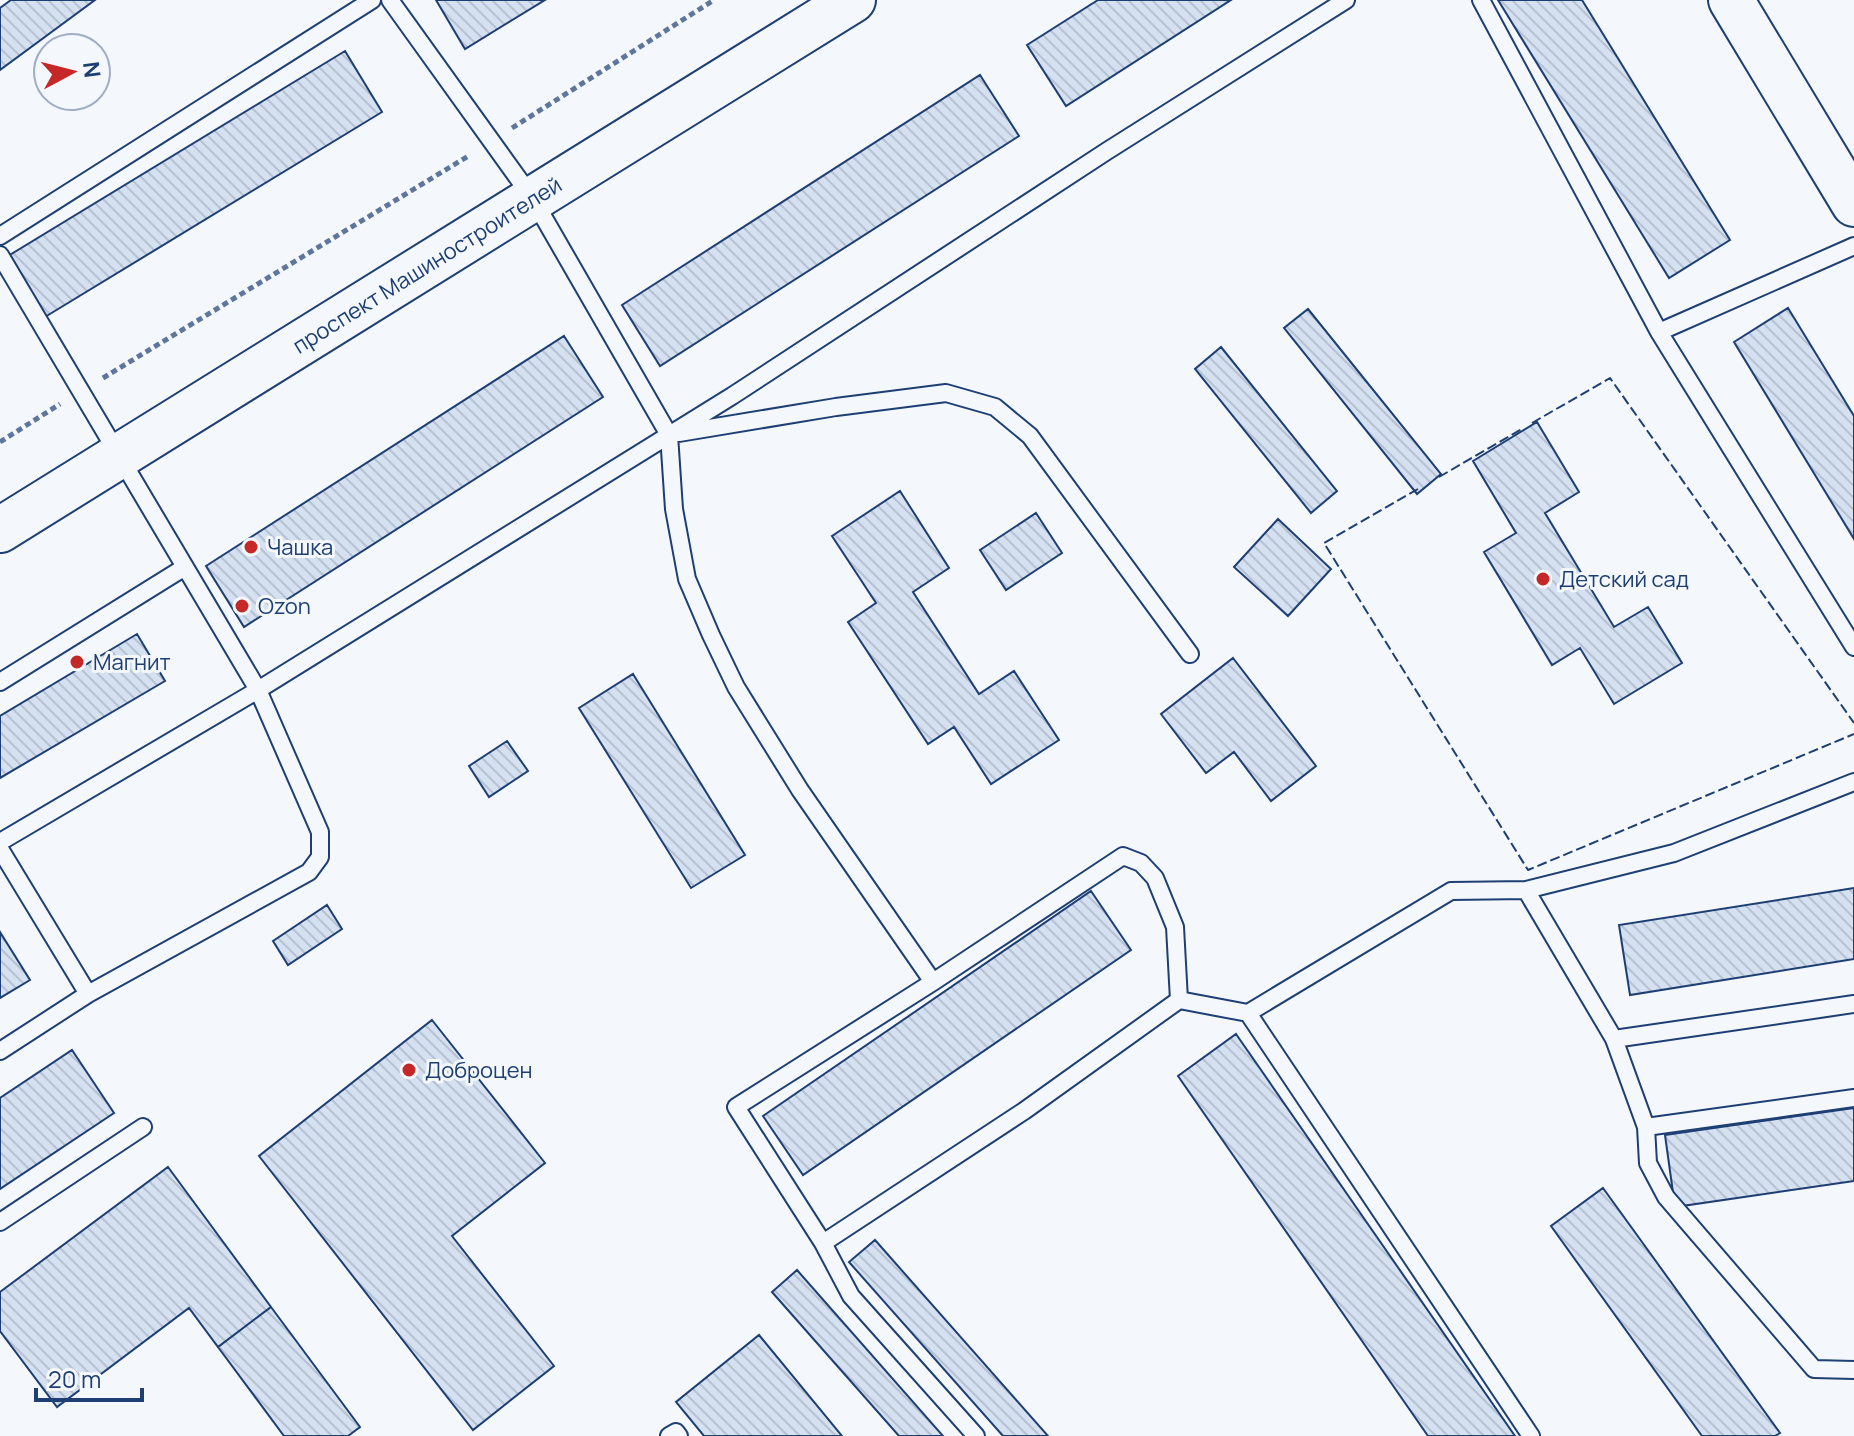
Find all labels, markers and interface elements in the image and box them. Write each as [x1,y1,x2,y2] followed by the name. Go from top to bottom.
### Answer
[32,32,112,112] north arrow
[76,60,108,79] text: N
[287,170,567,360] street label: проспект Машиностроителей
[267,532,333,562] place label: Чашка
[242,538,260,556] marker: Чашка
[1559,564,1689,594] place label: Детский сад
[1534,570,1552,588] marker: Детский сад
[258,591,311,621] place label: Ozon
[233,597,251,615] marker: Ozon
[93,647,171,677] place label: Магнит
[68,653,86,671] marker: Магнит
[425,1055,533,1085] place label: Доброцен
[400,1061,418,1079] marker: Доброцен
[36,1352,142,1402] scale bar
[48,1362,101,1395] text: 20 m

